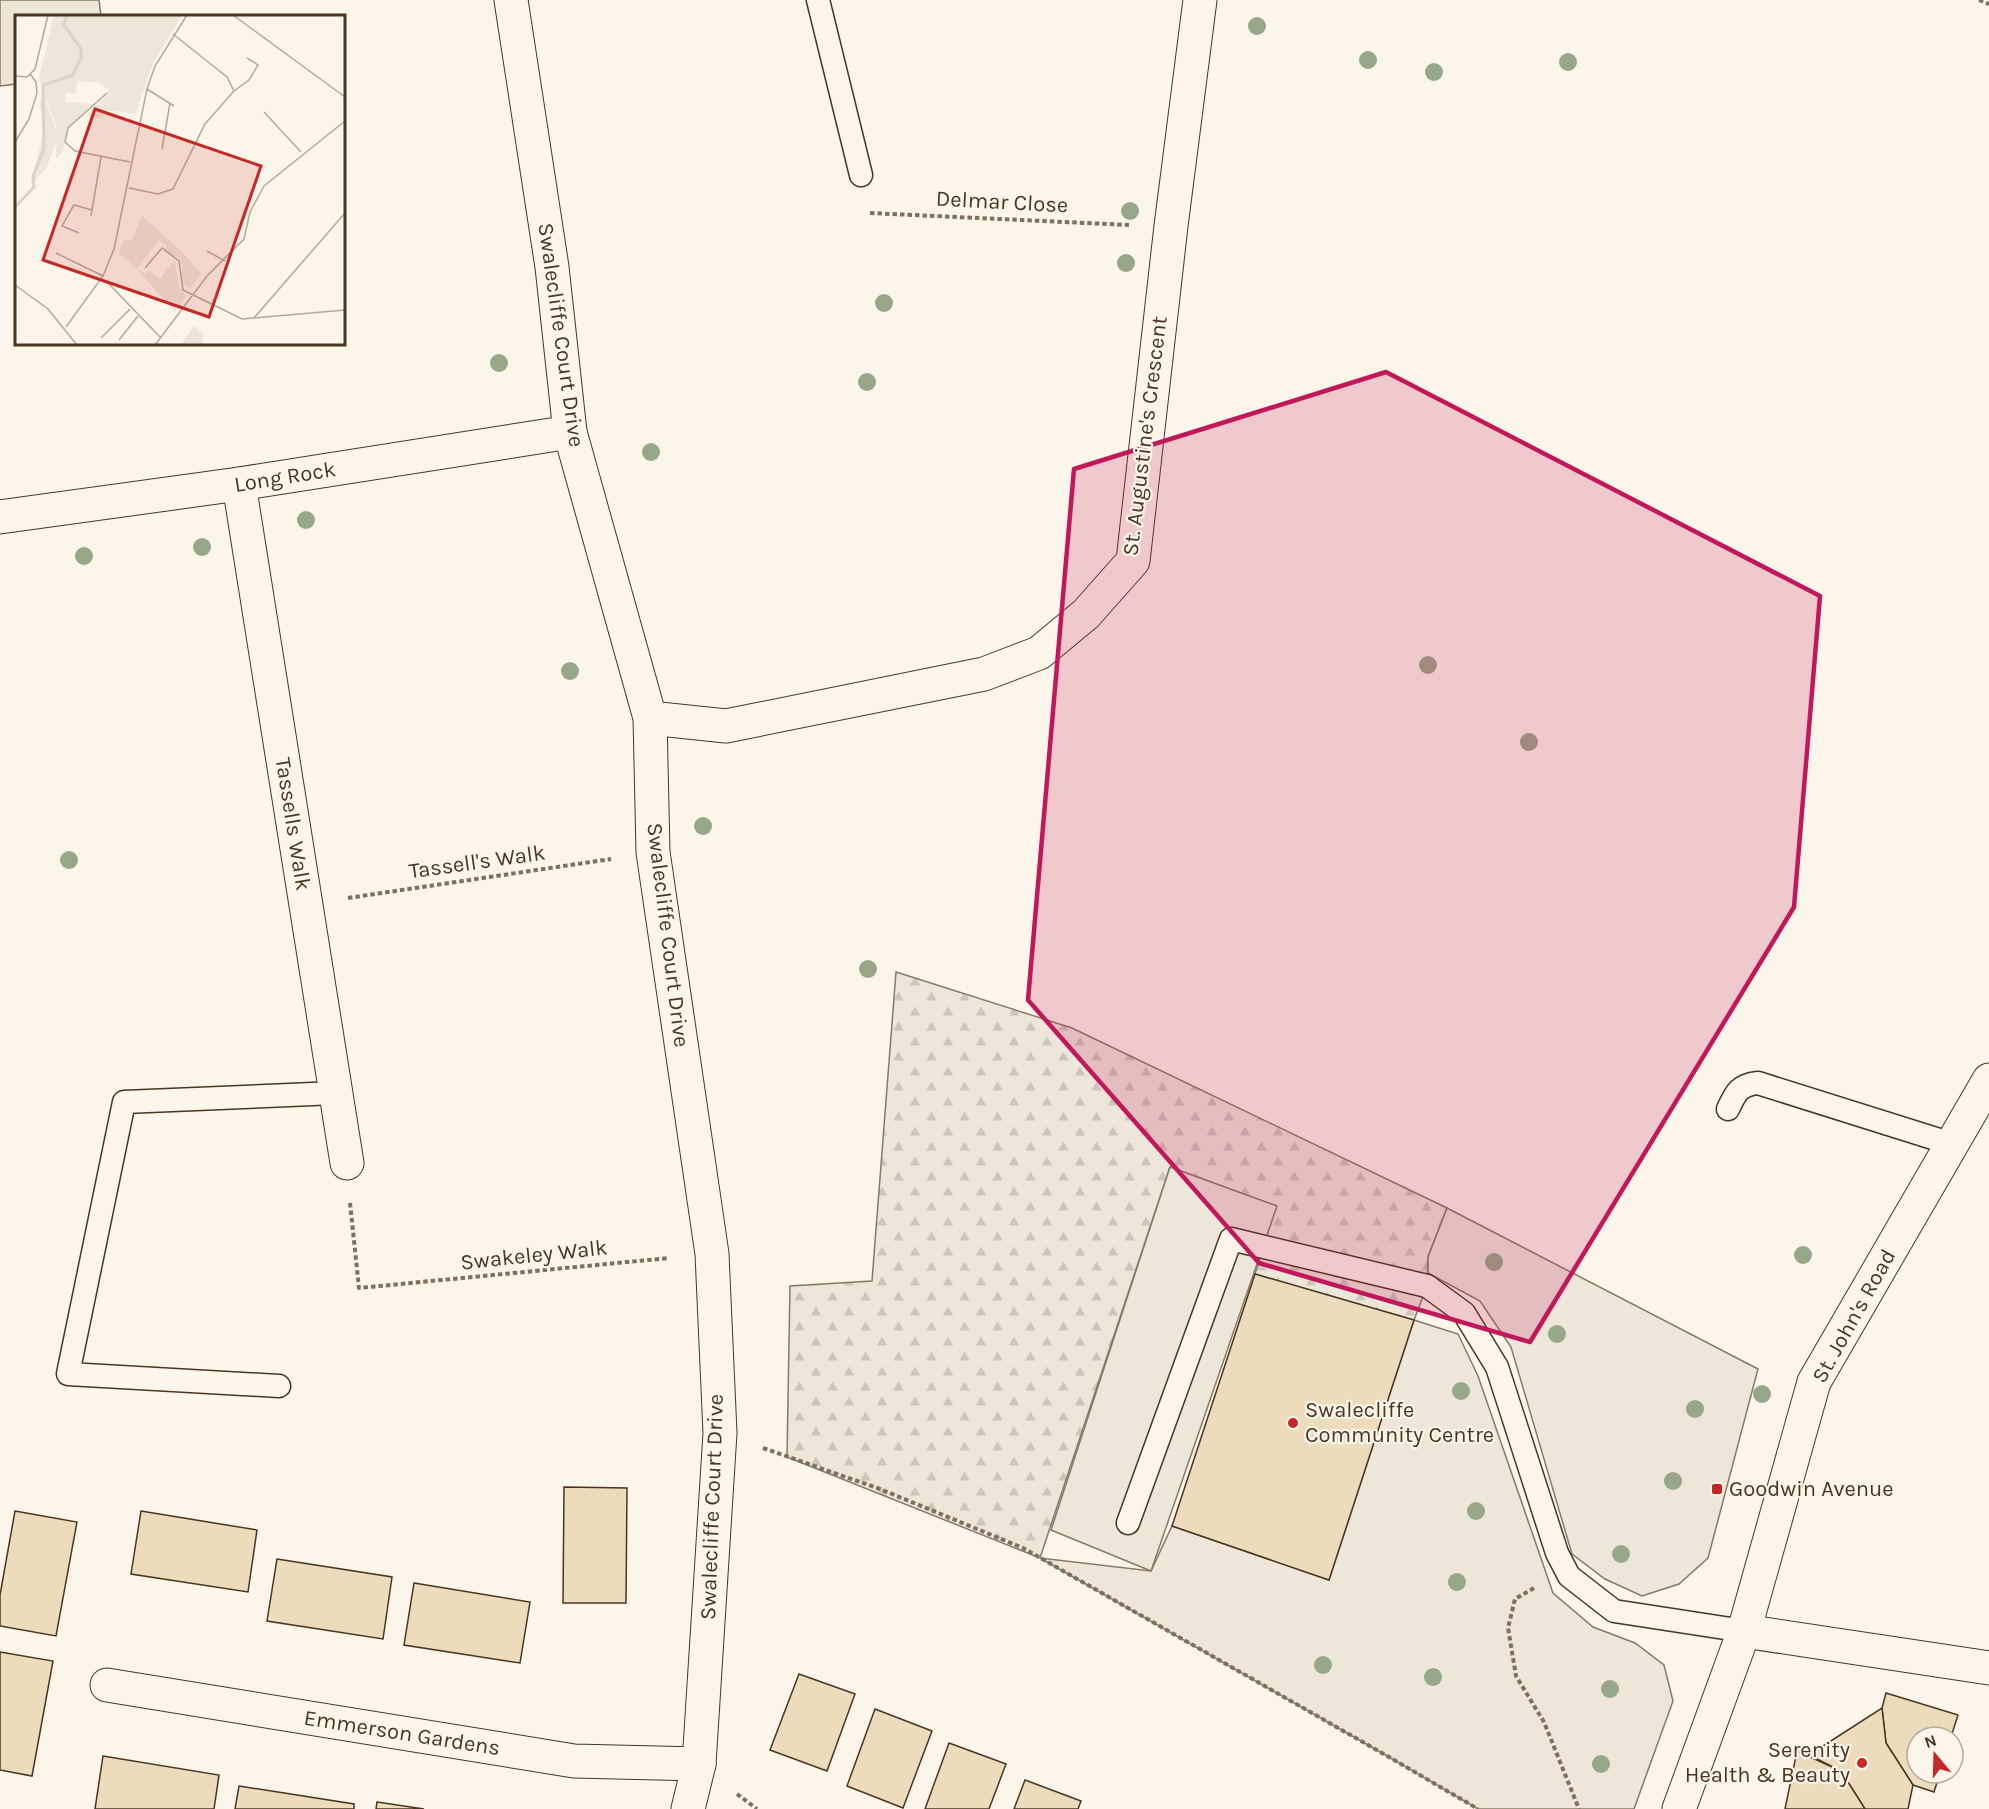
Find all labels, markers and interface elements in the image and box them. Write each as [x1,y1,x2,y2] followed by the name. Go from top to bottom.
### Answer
[15,15,345,345] inset map
[935,186,1069,218] street label: Delmar Close
[532,221,590,449] street label: Swalecliffe Court Drive
[1117,314,1173,558] street label: St. Augustine's Crescent
[232,456,338,498] street label: Long Rock
[270,756,316,892] street label: Tassells Walk
[641,821,695,1049] street label: Swalecliffe Court Drive
[407,840,547,884] street label: Tassell's Walk
[459,1234,609,1276] street label: Swakeley Walk
[1807,1245,1901,1387] street label: St. John's Road
[695,1394,729,1620] street label: Swalecliffe Court Drive
[1305,1397,1494,1448] place label: Swalecliffe Community Centre
[1286,1416,1300,1430] marker: Swalecliffe Community Centre
[1729,1476,1894,1502] place label: Goodwin Avenue
[1710,1482,1724,1496] marker: Goodwin Avenue
[302,1705,502,1761] street label: Emmerson Gardens
[1905,1725,1965,1785] north arrow
[1922,1730,1939,1752] text: N
[1685,1737,1850,1788] place label: Serenity Health & Beauty
[1855,1756,1869,1770] marker: Serenity Health & Beauty

